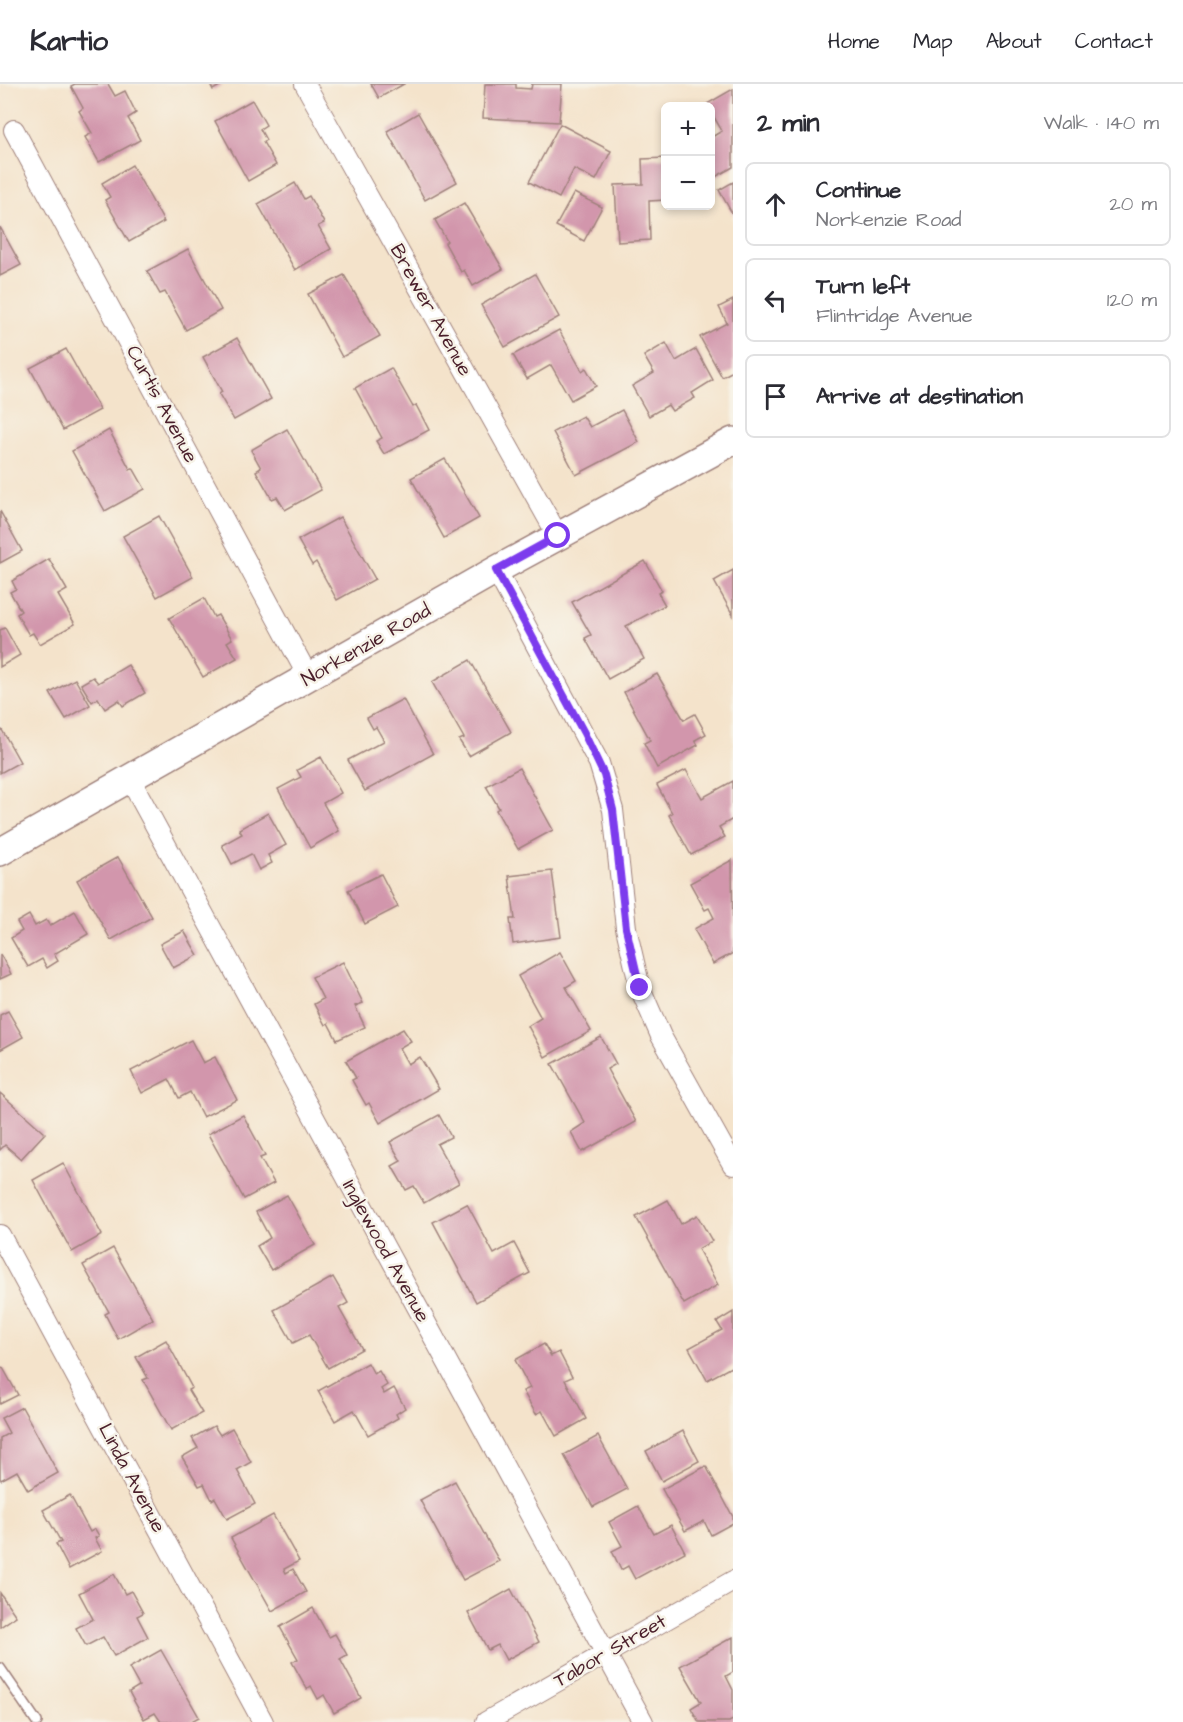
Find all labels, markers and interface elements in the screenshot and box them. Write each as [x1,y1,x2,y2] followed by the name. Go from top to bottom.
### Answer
[30,22,108,61] text: Kartio
[828,27,880,56] text: Home
[913,27,953,56] text: Map
[986,27,1042,56] text: About
[1075,27,1153,56] text: Contact
[661,102,715,210] map controls
[661,102,715,156] button: +
[757,105,819,141] text: 2 min
[1043,109,1159,137] text: Walk · 140 m
[661,156,715,210] button: −
[816,175,901,206] text: Continue
[759,188,792,221] icon: ahead
[1109,190,1157,218] text: 20 m
[816,206,962,234] text: Norkenzie Road
[383,239,479,381] street label: Brewer Avenue
[816,271,910,302] text: Turn left
[759,284,792,317] icon: left
[1107,286,1157,314] text: 120 m
[816,302,973,330] text: Flintridge Avenue
[119,340,205,468] street label: Curtis Avenue
[759,380,792,413] icon: arrive
[816,381,1023,412] text: Arrive at destination
[544,522,570,548] route start
[296,596,436,694] street label: Norkenzie Road
[626,974,652,1000] route end
[334,1175,437,1328] street label: Inglewood Avenue
[91,1418,173,1538] street label: Linda Avenue
[549,1607,671,1695] street label: Tabor Street

